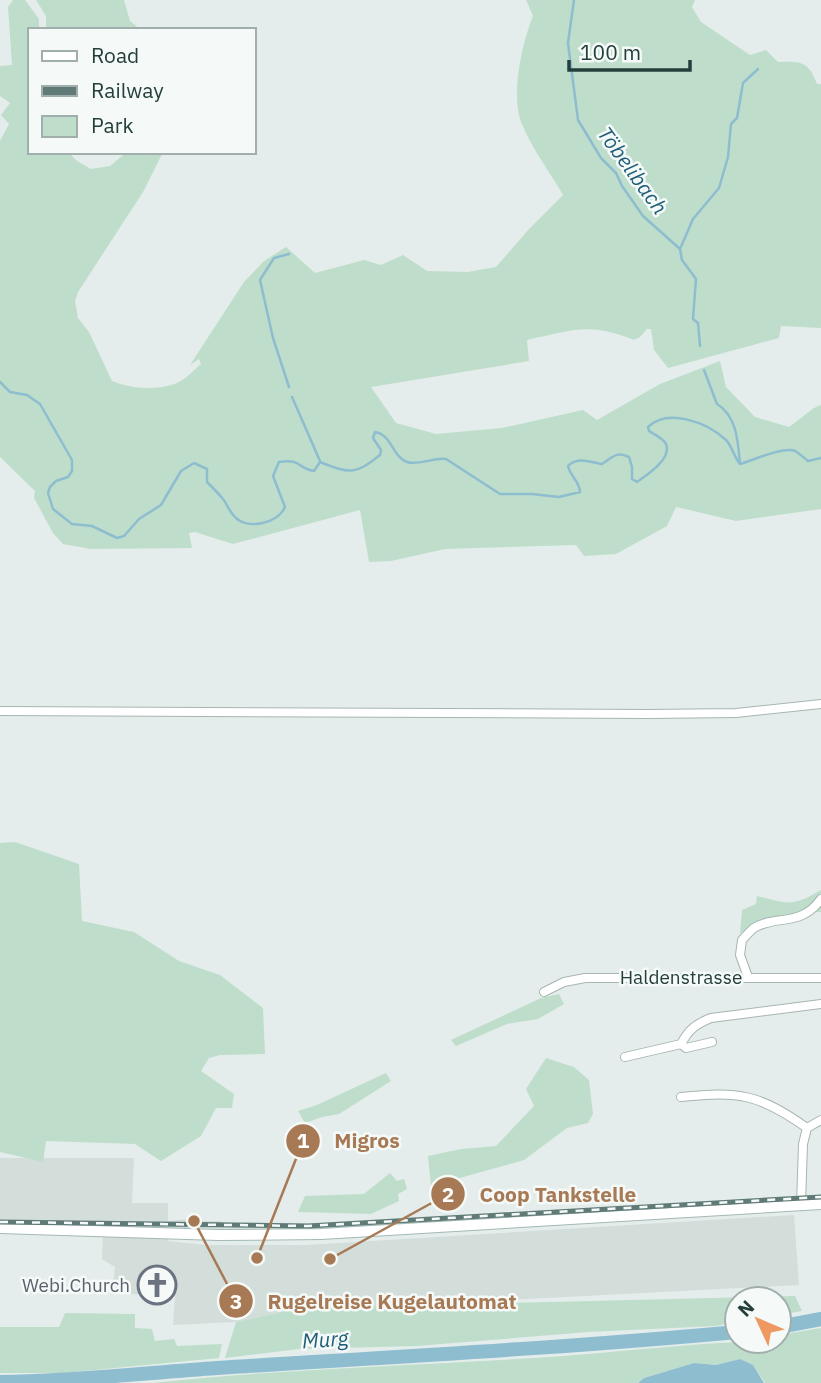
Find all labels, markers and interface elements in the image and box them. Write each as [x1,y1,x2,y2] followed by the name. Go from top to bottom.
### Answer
[28,28,256,154] legend
[569,28,690,72] scale bar
[580,38,641,66] text: 100 m
[91,41,139,69] text: Road
[91,76,164,104] text: Railway
[91,111,134,139] text: Park
[592,120,674,220] water label: Töbelibach
[620,965,742,989] street label: Haldenstrasse
[286,1120,414,1162] callout: Migros
[297,1126,310,1154] text: 1
[334,1126,400,1154] text: Migros
[430,1173,650,1215] callout: Coop Tankstelle
[442,1180,454,1208] text: 2
[480,1180,637,1208] text: Coop Tankstelle
[136,1264,178,1306] church icon: Webi.Church
[22,1273,130,1297] place label: Webi.Church
[218,1280,530,1322] callout: Rugelreise Kugelautomat
[723,1285,793,1355] north arrow
[230,1287,242,1315] text: 3
[267,1287,517,1315] text: Rugelreise Kugelautomat
[732,1295,759,1321] text: N
[301,1323,350,1355] water label: Murg

